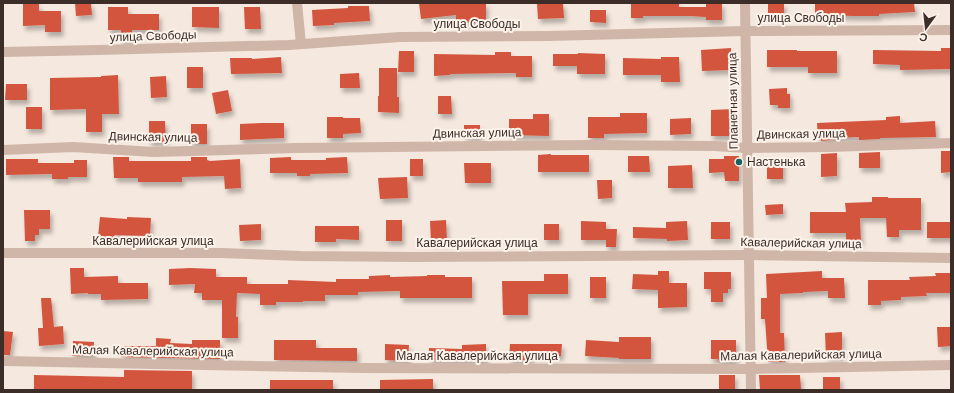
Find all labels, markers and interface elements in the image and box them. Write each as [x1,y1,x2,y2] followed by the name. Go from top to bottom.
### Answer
[906,8,946,48] north arrow
[758,11,844,25] street label: улица Свободы
[434,17,520,31] street label: улица Свободы
[109,27,197,45] street label: улица Свободы
[918,31,929,44] text: С
[725,52,741,150] street label: Планетная улица
[432,125,522,141] street label: Двинская улица
[756,126,846,142] street label: Двинская улица
[108,129,198,145] street label: Двинская улица
[747,155,806,169] place label: Настенька
[734,157,744,167] marker: Настенька
[92,234,214,248] street label: Кавалерийская улица
[740,235,862,251] street label: Кавалерийская улица
[416,236,538,250] street label: Кавалерийская улица
[72,343,234,359] street label: Малая Кавалерийская улица
[720,347,882,363] street label: Малая Кавалерийская улица
[396,349,558,363] street label: Малая Кавалерийская улица

